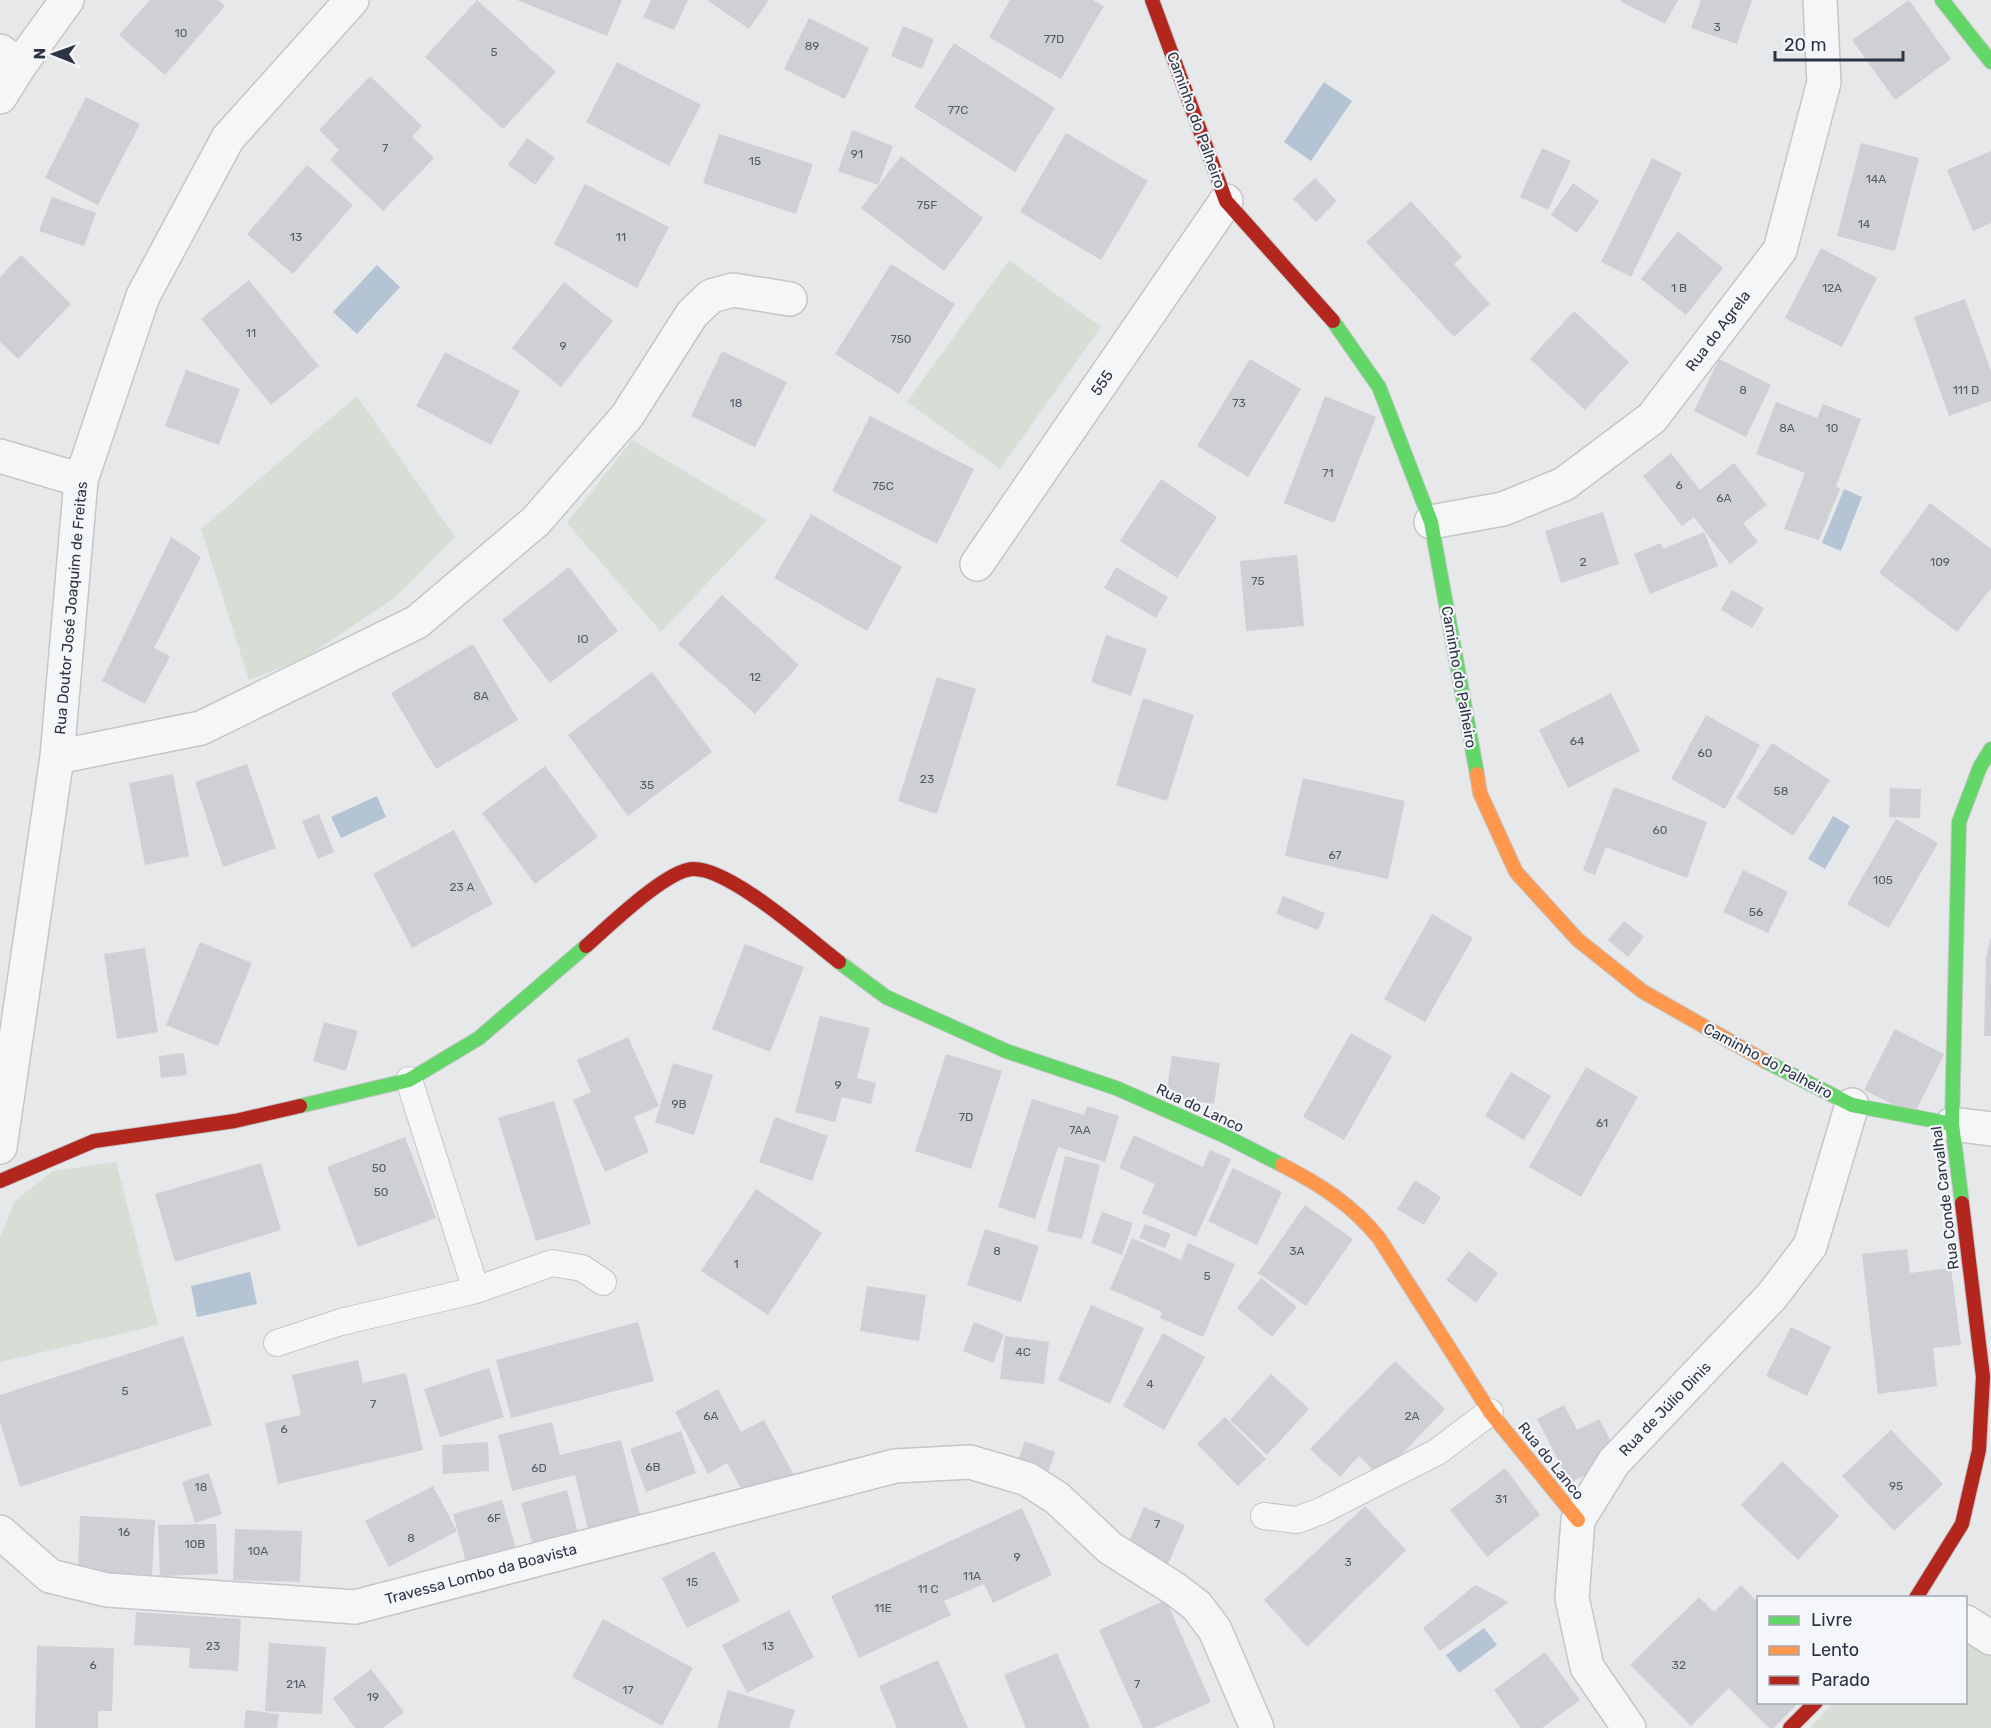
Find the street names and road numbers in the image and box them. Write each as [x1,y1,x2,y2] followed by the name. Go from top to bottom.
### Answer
[1163,49,1229,191] street label: Caminho do Palheiro
[1682,287,1754,375] street label: Rua do Agrela
[1087,367,1117,399] street label: 555
[51,480,91,735] street label: Rua Doutor José Joaquim de Freitas
[1438,605,1480,749] street label: Caminho do Palheiro
[1700,1019,1836,1103] street label: Caminho do Palheiro
[1153,1080,1247,1136] street label: Rua do Lanco
[1927,1125,1963,1271] street label: Rua Conde Carvalhal
[1615,1358,1715,1460] street label: Rua de Júlio Dinis
[1514,1419,1588,1503] street label: Rua do Lanco
[383,1540,579,1608] street label: Travessa Lombo da Boavista

